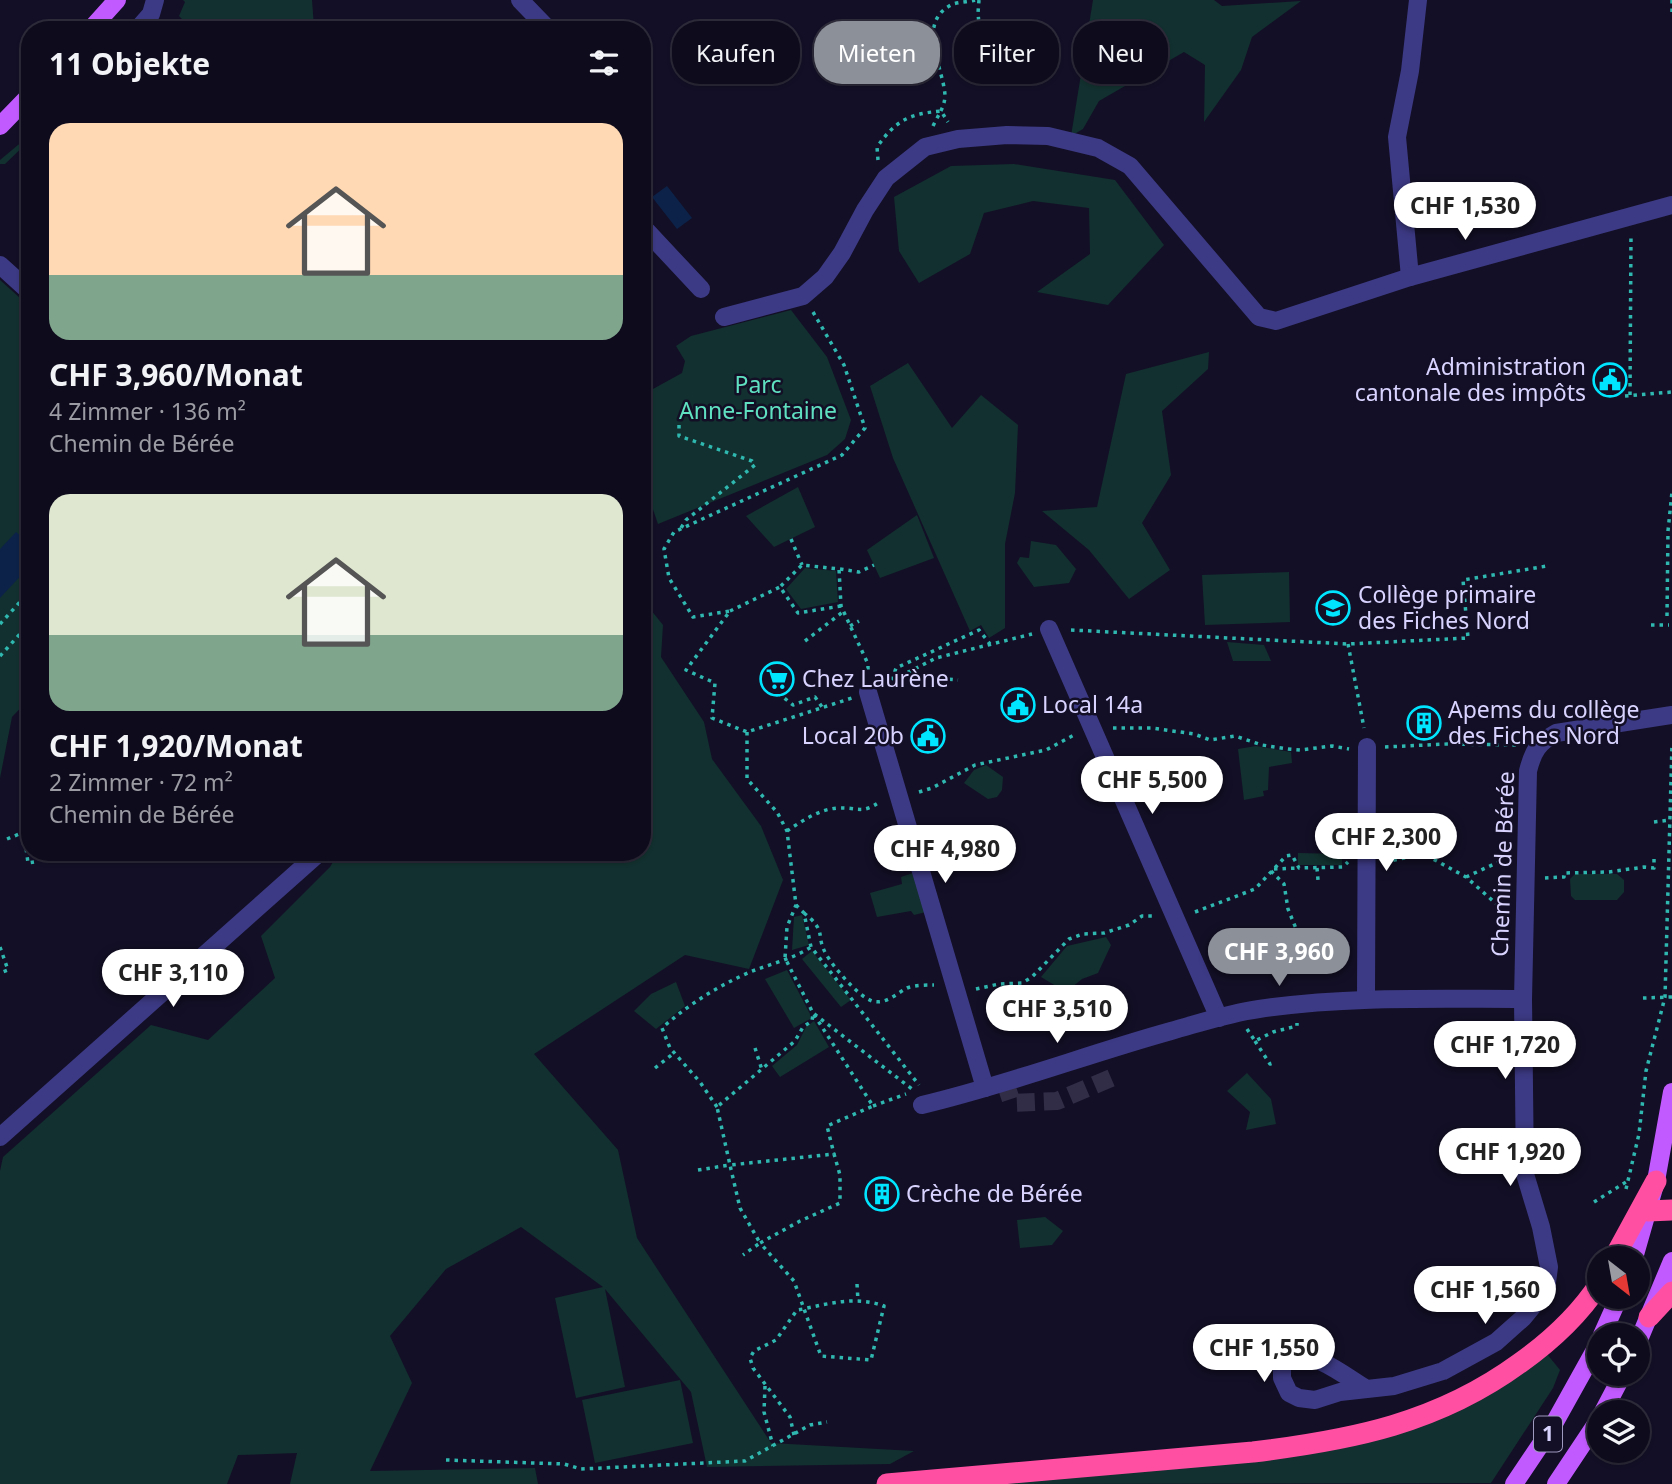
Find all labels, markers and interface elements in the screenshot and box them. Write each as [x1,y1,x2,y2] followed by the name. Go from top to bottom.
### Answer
[672,21,800,84] chip: Kaufen
[814,21,940,84] chip: Mieten
[954,21,1059,84] chip: Filter
[1073,21,1168,84] chip: Neu
[49,43,210,84] text: 11 Objekte
[585,44,623,82] icon: filters
[273,168,399,294] icon: home
[1385,182,1545,242] pin: CHF 1,530
[1410,189,1520,221] text: CHF 1,530
[1355,350,1586,408] place label: Administration cantonale des impôts
[49,354,303,395] text: CHF 3,960/Monat
[1591,361,1629,399] public building icon: Administration cantonale des impôts
[679,368,837,426] park label: Parc Anne-Fontaine
[49,395,246,427] text: 4 Zimmer · 136 m²
[49,427,234,459] text: Chemin de Bérée
[273,539,399,665] icon: home
[1358,578,1536,636] place label: Collège primaire des Fiches Nord
[1314,589,1352,627] school or university icon: Collège primaire des Fiches Nord
[758,660,796,698] supermarket icon: Chez Laurène
[802,662,949,694] place label: Chez Laurène
[999,686,1037,724] public building icon: Local 14a
[1042,688,1143,720] place label: Local 14a
[1448,693,1640,751] place label: Apems du collège des Fiches Nord
[1405,704,1443,742] building icon: Apems du collège des Fiches Nord
[909,717,947,755] public building icon: Local 20b
[802,719,904,751] place label: Local 20b
[49,725,303,766] text: CHF 1,920/Monat
[1072,756,1232,816] pin: CHF 5,500
[1097,763,1207,795] text: CHF 5,500
[49,766,233,798] text: 2 Zimmer · 72 m²
[1483,771,1521,957] street label: Chemin de Bérée
[49,798,234,830] text: Chemin de Bérée
[1306,814,1466,873] pin: CHF 2,300
[1331,820,1441,852] text: CHF 2,300
[865,826,1025,885] pin: CHF 4,980
[890,832,1000,864] text: CHF 4,980
[1199,928,1359,988] pin: CHF 3,960
[1224,935,1334,967] text: CHF 3,960
[93,950,253,1009] pin: CHF 3,110
[118,956,228,988] text: CHF 3,110
[977,986,1137,1045] pin: CHF 3,510
[1002,992,1112,1024] text: CHF 3,510
[1425,1021,1585,1081] pin: CHF 1,720
[1450,1028,1560,1060] text: CHF 1,720
[1430,1128,1590,1188] pin: CHF 1,920
[1455,1135,1565,1167] text: CHF 1,920
[863,1175,901,1213] building icon: Crèche de Bérée
[906,1177,1083,1209] place label: Crèche de Bérée
[1587,1246,1650,1309] north arrow
[1587,1246,1650,1463] map controls
[1405,1266,1565,1326] pin: CHF 1,560
[1430,1273,1540,1305] text: CHF 1,560
[1587,1323,1650,1386] button: locate
[1184,1324,1344,1384] pin: CHF 1,550
[1209,1331,1319,1363] text: CHF 1,550
[1587,1400,1650,1463] button: layers
[1534,1416,1562,1452] road number: 1

